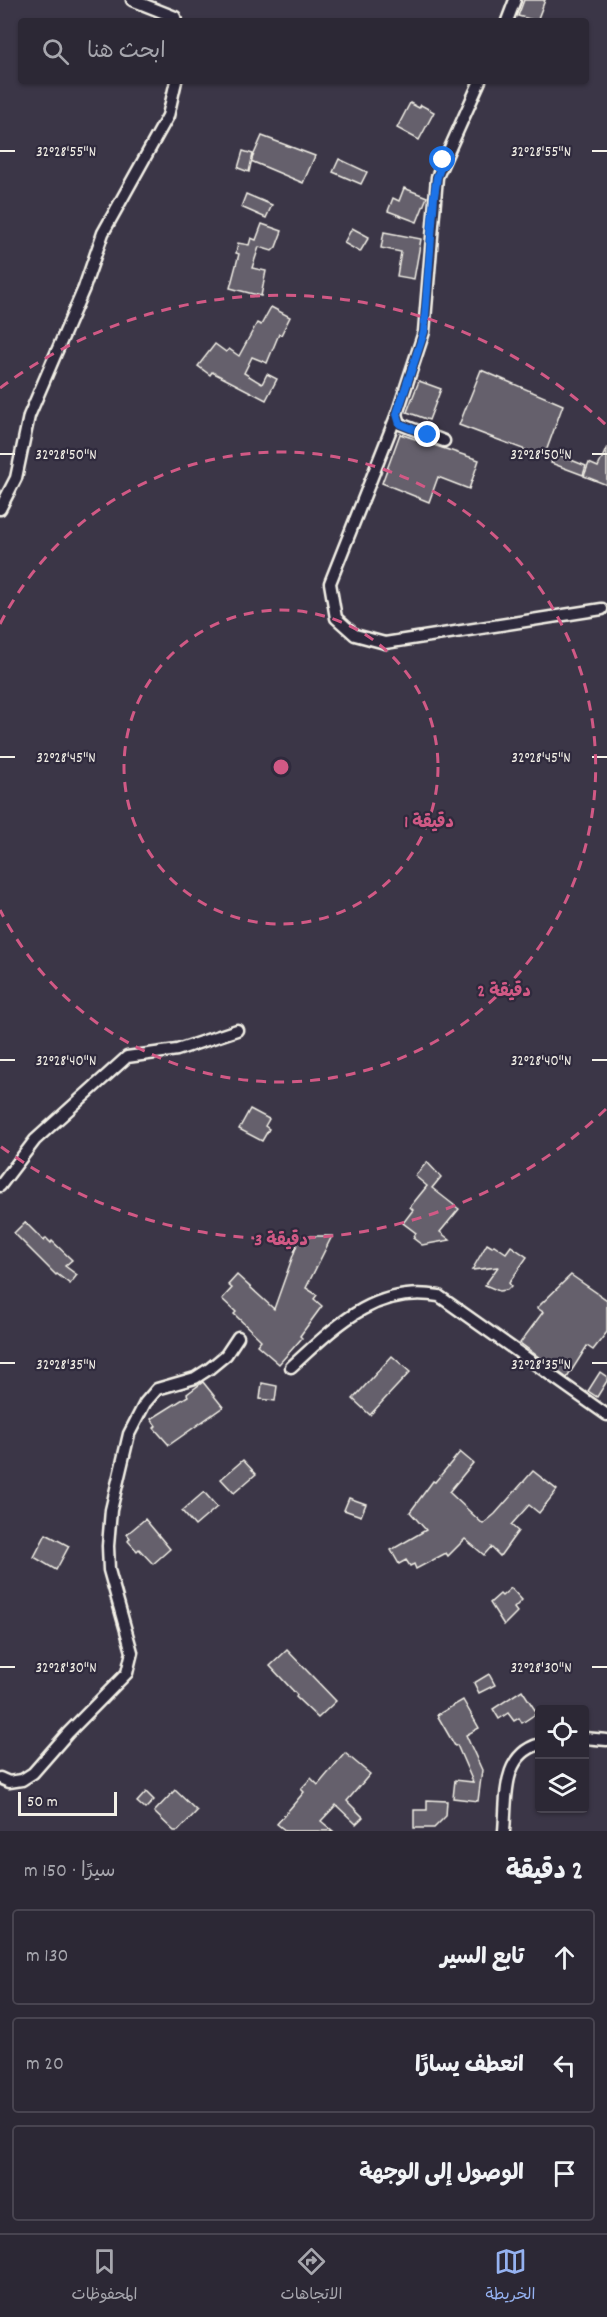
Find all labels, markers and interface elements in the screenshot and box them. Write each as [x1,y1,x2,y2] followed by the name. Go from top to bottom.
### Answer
[18,18,589,84] search box
[39,35,72,68] icon: search
[87,37,166,68] text: ابحث هنا
[36,142,96,164] text: 32°28'55"N
[511,142,571,164] text: 32°28'55"N
[429,146,455,172] route start
[414,421,440,447] route end
[35,445,97,467] text: 32°28'50"N
[510,445,572,467] text: 32°28'50"N
[36,748,96,770] text: 32°28'45"N
[511,748,571,770] text: 32°28'45"N
[271,757,291,777] centre of rings
[404,811,454,836] text: 1 دقيقة
[477,980,531,1005] text: 2 دقيقة
[36,1051,96,1073] text: 32°28'40"N
[511,1051,571,1073] text: 32°28'40"N
[254,1229,308,1254] text: 3 دقيقة
[36,1355,96,1377] text: 32°28'35"N
[511,1355,571,1377] text: 32°28'35"N
[35,1658,97,1680] text: 32°28'30"N
[510,1658,572,1680] text: 32°28'30"N
[535,1705,589,1813] map controls
[535,1705,589,1759] button: locate
[535,1759,589,1813] button: layers
[18,1789,117,1816] scale bar
[27,1791,58,1814] text: 50 m
[506,1854,583,1891] text: 2 دقيقة
[24,1858,115,1886] text: سيرًا · 150 m
[548,1941,581,1974] icon: ahead
[26,1943,69,1971] text: 130 m
[441,1943,524,1974] text: تابع السير
[548,2049,581,2082] icon: left
[26,2051,64,2079] text: 20 m
[415,2051,524,2082] text: انعطف يسارًا
[548,2157,581,2190] icon: arrive
[359,2159,524,2190] text: الوصول إلى الوجهة
[72,2245,137,2308] tab: المحفوظات
[281,2245,342,2308] tab: الاتجاهات
[486,2245,535,2308] tab: الخريطة

